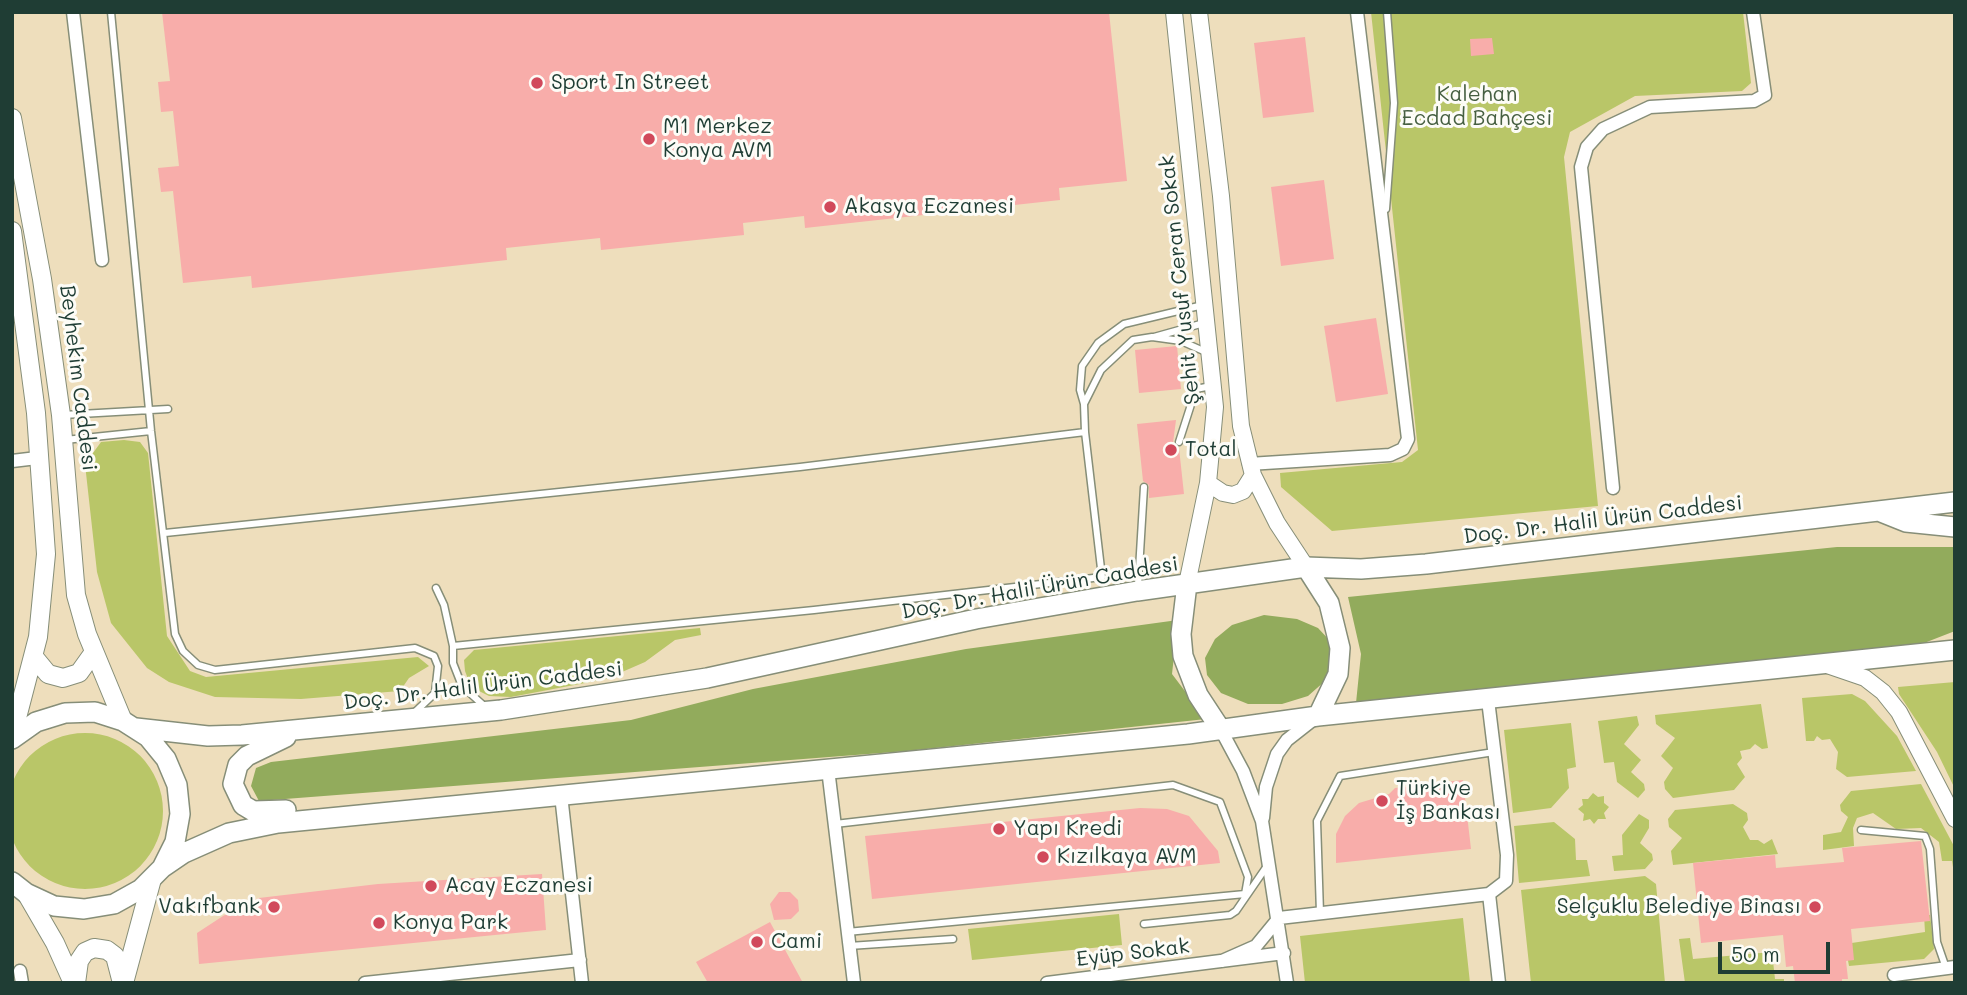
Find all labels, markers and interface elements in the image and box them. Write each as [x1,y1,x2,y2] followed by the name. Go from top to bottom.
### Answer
[551,70,709,96] place label: Sport In Street
[529,75,545,91] marker: Sport In Street
[1402,82,1552,132] park label: Kalehan Ecdad Bahçesi
[663,114,772,164] place label: M1 Merkez Konya AVM
[641,131,657,147] marker: M1 Merkez Konya AVM
[1154,154,1206,406] street label: Şehit Yusuf Ceran Sokak
[844,194,1014,220] place label: Akasya Eczanesi
[822,199,838,215] marker: Akasya Eczanesi
[54,284,102,472] street label: Beyhekim Caddesi
[1185,437,1237,463] place label: Total
[1163,442,1179,458] marker: Total
[1462,490,1744,550] street label: Doç. Dr. Halil Ürün Caddesi
[900,551,1180,625] street label: Doç. Dr. Halil Ürün Caddesi
[342,656,624,716] street label: Doç. Dr. Halil Ürün Caddesi
[1396,776,1501,826] place label: Türkiye İş Bankası
[1374,793,1390,809] marker: Türkiye İş Bankası
[1013,816,1122,842] place label: Yapı Kredi
[991,821,1007,837] marker: Yapı Kredi
[1057,844,1197,870] place label: Kızılkaya AVM
[1035,849,1051,865] marker: Kızılkaya AVM
[445,873,593,899] place label: Acay Eczanesi
[423,878,439,894] marker: Acay Eczanesi
[158,894,260,920] place label: Vakıfbank
[1557,894,1801,920] place label: Selçuklu Belediye Binası
[266,899,282,915] marker: Vakıfbank
[1807,899,1823,915] marker: Selçuklu Belediye Binası
[393,910,508,936] place label: Konya Park
[371,915,387,931] marker: Konya Park
[1722,928,1834,972] scale bar
[771,929,822,955] place label: Cami
[749,934,765,950] marker: Cami
[1075,934,1191,972] street label: Eyüp Sokak
[1731,940,1780,967] text: 50 m

